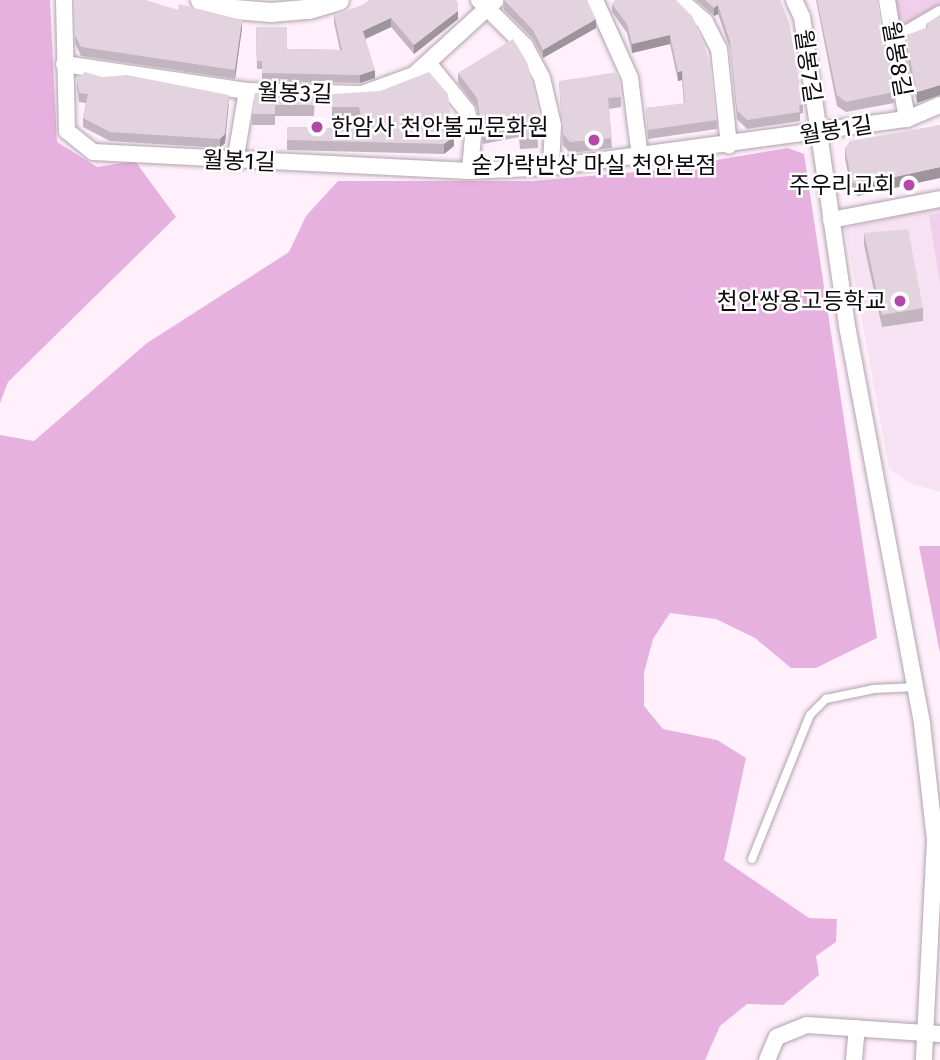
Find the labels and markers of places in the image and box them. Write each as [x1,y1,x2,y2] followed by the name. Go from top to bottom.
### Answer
[331,113,549,141] place label: 한암사 천안불교문화원
[309,119,325,135] marker: 한암사 천안불교문화원
[586,132,602,148] marker: 숟가락반상 마실 천안본점
[472,151,716,179] place label: 숟가락반상 마실 천안본점
[789,171,895,199] place label: 주우리교회
[901,177,917,193] marker: 주우리교회
[717,287,886,315] place label: 천안쌍용고등학교
[892,293,908,309] marker: 천안쌍용고등학교

